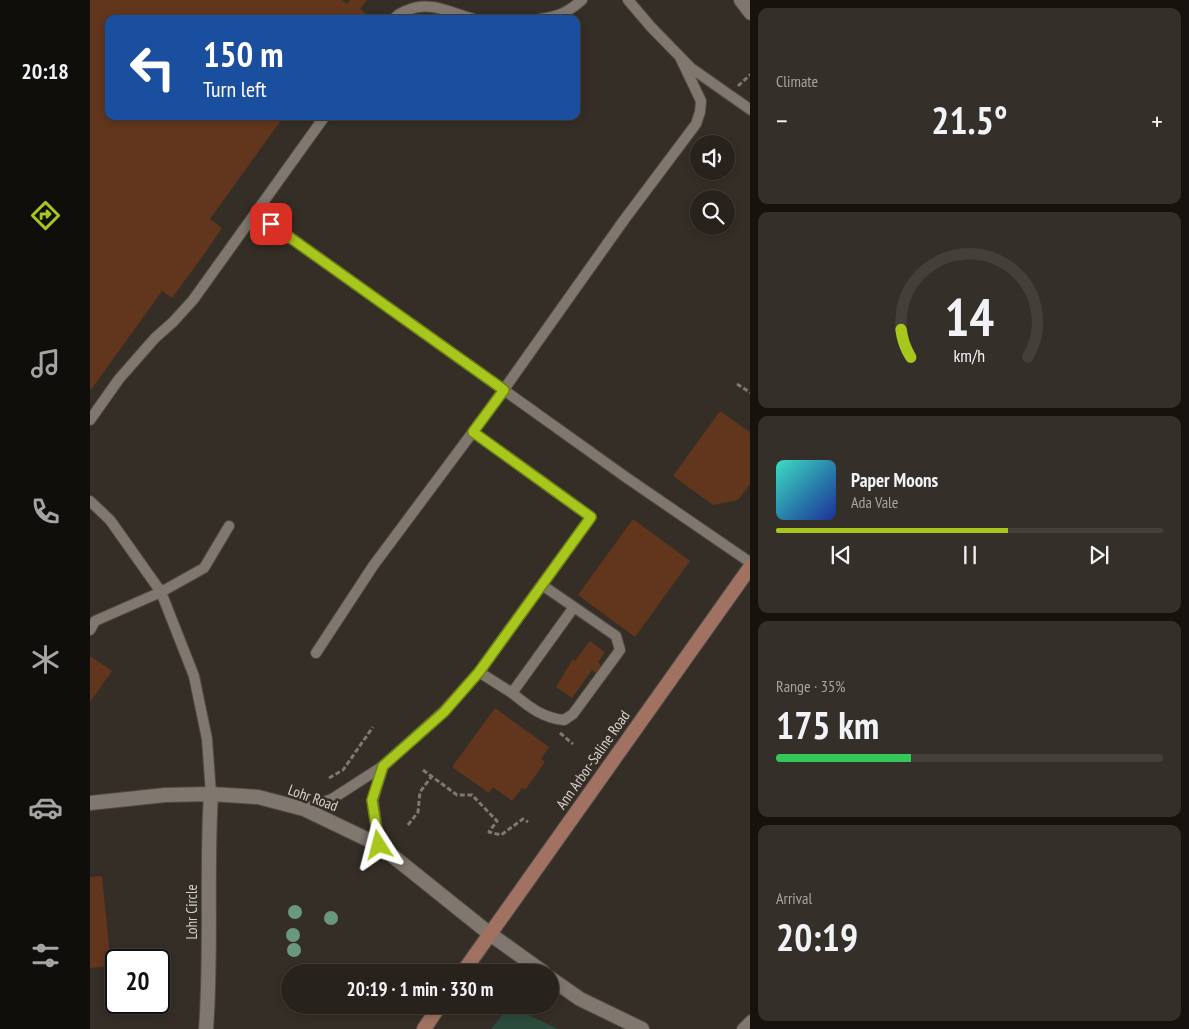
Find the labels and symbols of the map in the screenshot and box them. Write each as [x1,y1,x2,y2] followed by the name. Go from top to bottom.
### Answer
[250,203,292,245] pin
[551,707,634,813] street label: Ann Arbor-Saline Road
[286,780,341,815] street label: Lohr Road
[352,818,404,870] position arrow
[182,884,201,940] street label: Lohr Circle
[105,949,170,1014] speed limit sign: 20

